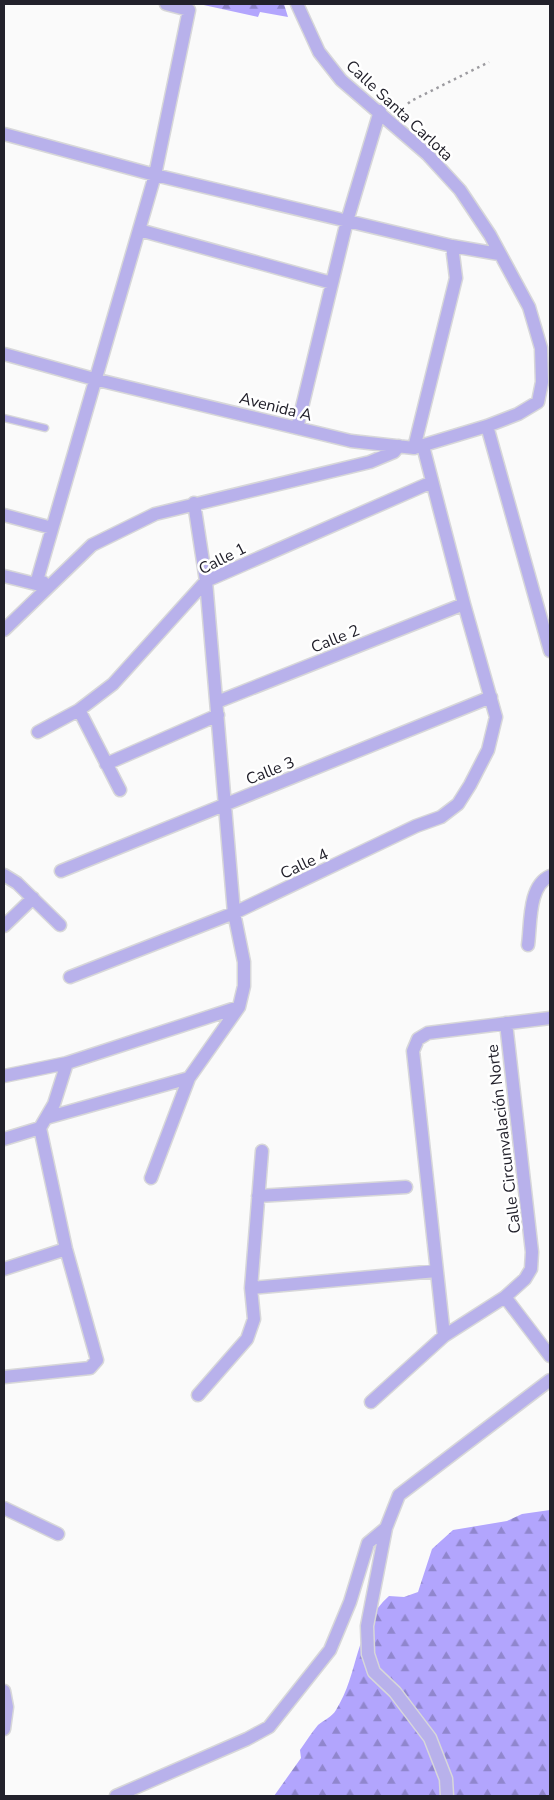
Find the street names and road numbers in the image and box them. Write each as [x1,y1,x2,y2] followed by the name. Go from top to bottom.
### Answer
[341,55,458,166] street label: Calle Santa Carlota
[237,387,315,427] street label: Avenida A
[195,538,250,580] street label: Calle 1
[308,619,363,659] street label: Calle 2
[243,751,298,791] street label: Calle 3
[277,843,332,885] street label: Calle 4
[481,1043,527,1235] street label: Calle Circunvalación Norte

